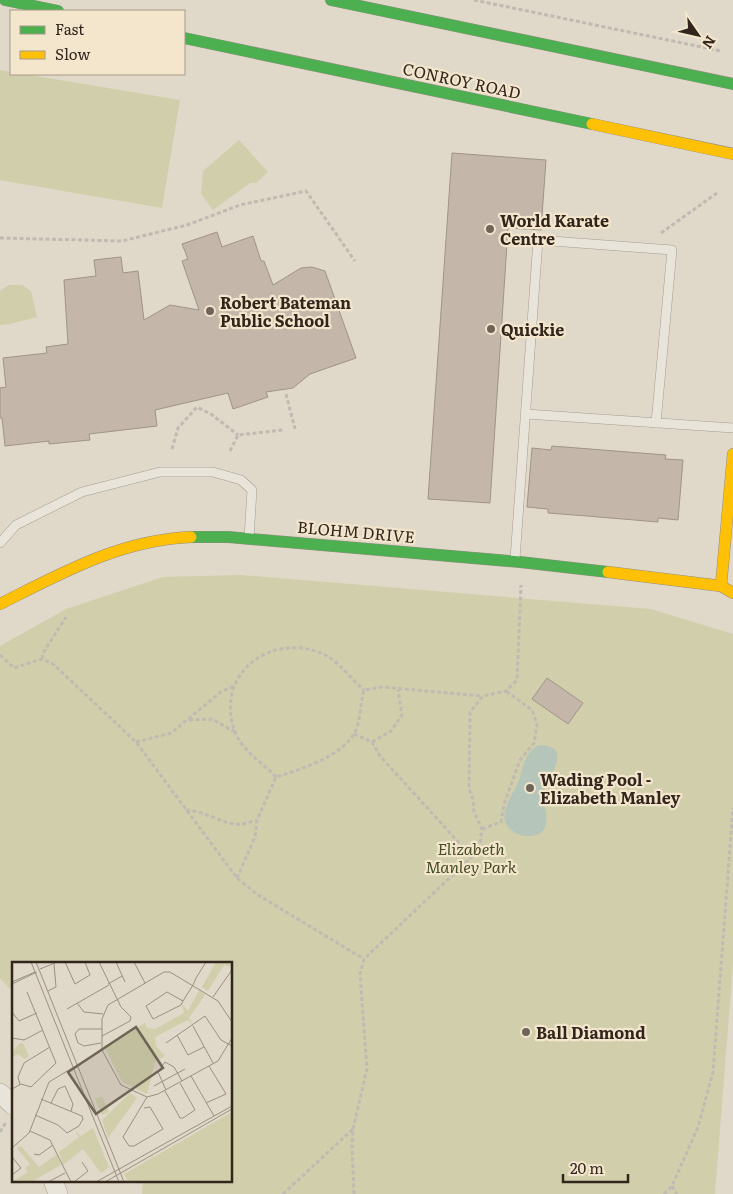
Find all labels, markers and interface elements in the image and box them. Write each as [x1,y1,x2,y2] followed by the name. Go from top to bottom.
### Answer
[10,10,185,75] legend
[673,10,723,60] north arrow
[55,17,84,40] text: Fast
[698,32,721,53] text: N
[55,42,90,65] text: Slow
[401,56,523,104] street label: CONROY ROAD
[500,208,609,250] place label: World Karate Centre
[484,223,496,235] marker: World Karate Centre
[220,290,351,332] place label: Robert Bateman Public School
[204,305,216,317] marker: Robert Bateman Public School
[501,317,564,341] place label: Quickie
[485,323,497,335] marker: Quickie
[296,514,416,548] street label: BLOHM DRIVE
[540,767,680,809] place label: Wading Pool - Elizabeth Manley
[524,782,536,794] marker: Wading Pool - Elizabeth Manley
[426,836,517,878] park label: Elizabeth Manley Park
[12,962,232,1182] inset map
[536,1020,646,1044] place label: Ball Diamond
[520,1026,532,1038] marker: Ball Diamond
[563,1152,628,1184] scale bar
[570,1156,604,1179] text: 20 m

